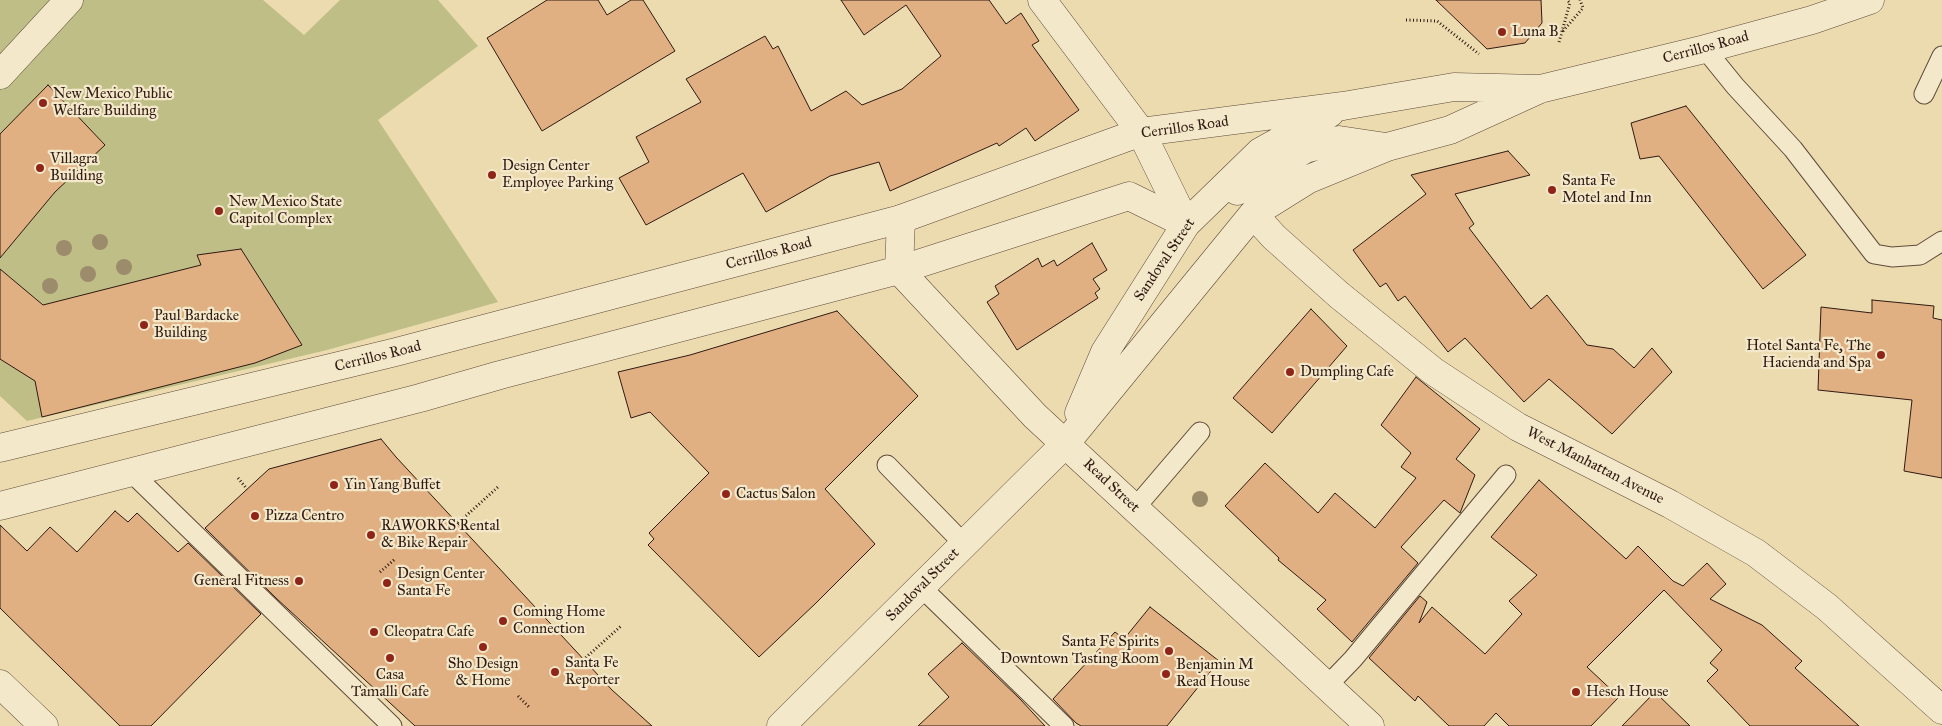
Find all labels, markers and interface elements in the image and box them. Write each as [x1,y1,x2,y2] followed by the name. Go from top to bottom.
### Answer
[1512,23,1559,41] place label: Luna B
[1496,26,1508,38] marker: Luna B
[1661,28,1751,68] street label: Cerrillos Road
[53,85,173,120] place label: New Mexico Public Welfare Building
[37,97,49,109] marker: New Mexico Public Welfare Building
[1140,113,1230,143] street label: Cerrillos Road
[50,150,103,185] place label: Villagra Building
[502,157,613,192] place label: Design Center Employee Parking
[34,162,46,174] marker: Villagra Building
[486,169,498,181] marker: Design Center Employee Parking
[1562,172,1652,207] place label: Santa Fe Motel and Inn
[1546,184,1558,196] marker: Santa Fe Motel and Inn
[229,193,342,228] place label: New Mexico State Capitol Complex
[213,205,225,217] marker: New Mexico State Capitol Complex
[1131,215,1199,305] street label: Sandoval Street
[724,234,814,274] street label: Cerrillos Road
[154,307,239,342] place label: Paul Bardacke Building
[138,319,150,331] marker: Paul Bardacke Building
[1746,337,1871,372] place label: Hotel Santa Fe, The Hacienda and Spa
[333,338,423,376] street label: Cerrillos Road
[1875,349,1887,361] marker: Hotel Santa Fe, The Hacienda and Spa
[1300,363,1394,381] place label: Dumpling Cafe
[1284,366,1296,378] marker: Dumpling Cafe
[1523,424,1667,508] street label: West Manhattan Avenue
[1079,455,1143,517] street label: Read Street
[344,476,441,494] place label: Yin Yang Buffet
[328,479,340,491] marker: Yin Yang Buffet
[736,485,816,503] place label: Cactus Salon
[720,488,732,500] marker: Cactus Salon
[265,507,344,525] place label: Pizza Centro
[249,510,261,522] marker: Pizza Centro
[381,517,500,552] place label: RAWORKS Rental & Bike Repair
[365,529,377,541] marker: RAWORKS Rental & Bike Repair
[883,545,963,625] street label: Sandoval Street
[397,565,485,600] place label: Design Center Santa Fe
[194,572,289,590] place label: General Fitness
[293,575,305,587] marker: General Fitness
[381,577,393,589] marker: Design Center Santa Fe
[513,603,605,638] place label: Coming Home Connection
[497,615,509,627] marker: Coming Home Connection
[384,623,474,641] place label: Cleopatra Cafe
[368,626,380,638] marker: Cleopatra Cafe
[1000,633,1159,668] place label: Santa Fe Spirits Downtown Tasting Room
[477,641,489,653] marker: Sho Design & Home
[1163,645,1175,657] marker: Santa Fe Spirits Downtown Tasting Room
[384,652,396,664] marker: Casa Tamalli Cafe
[565,654,620,689] place label: Santa Fe Reporter
[448,655,518,690] place label: Sho Design & Home
[1176,656,1254,691] place label: Benjamin M Read House
[351,666,429,701] place label: Casa Tamalli Cafe
[549,666,561,678] marker: Santa Fe Reporter
[1160,668,1172,680] marker: Benjamin M Read House
[1586,683,1669,701] place label: Hesch House
[1570,686,1582,698] marker: Hesch House

